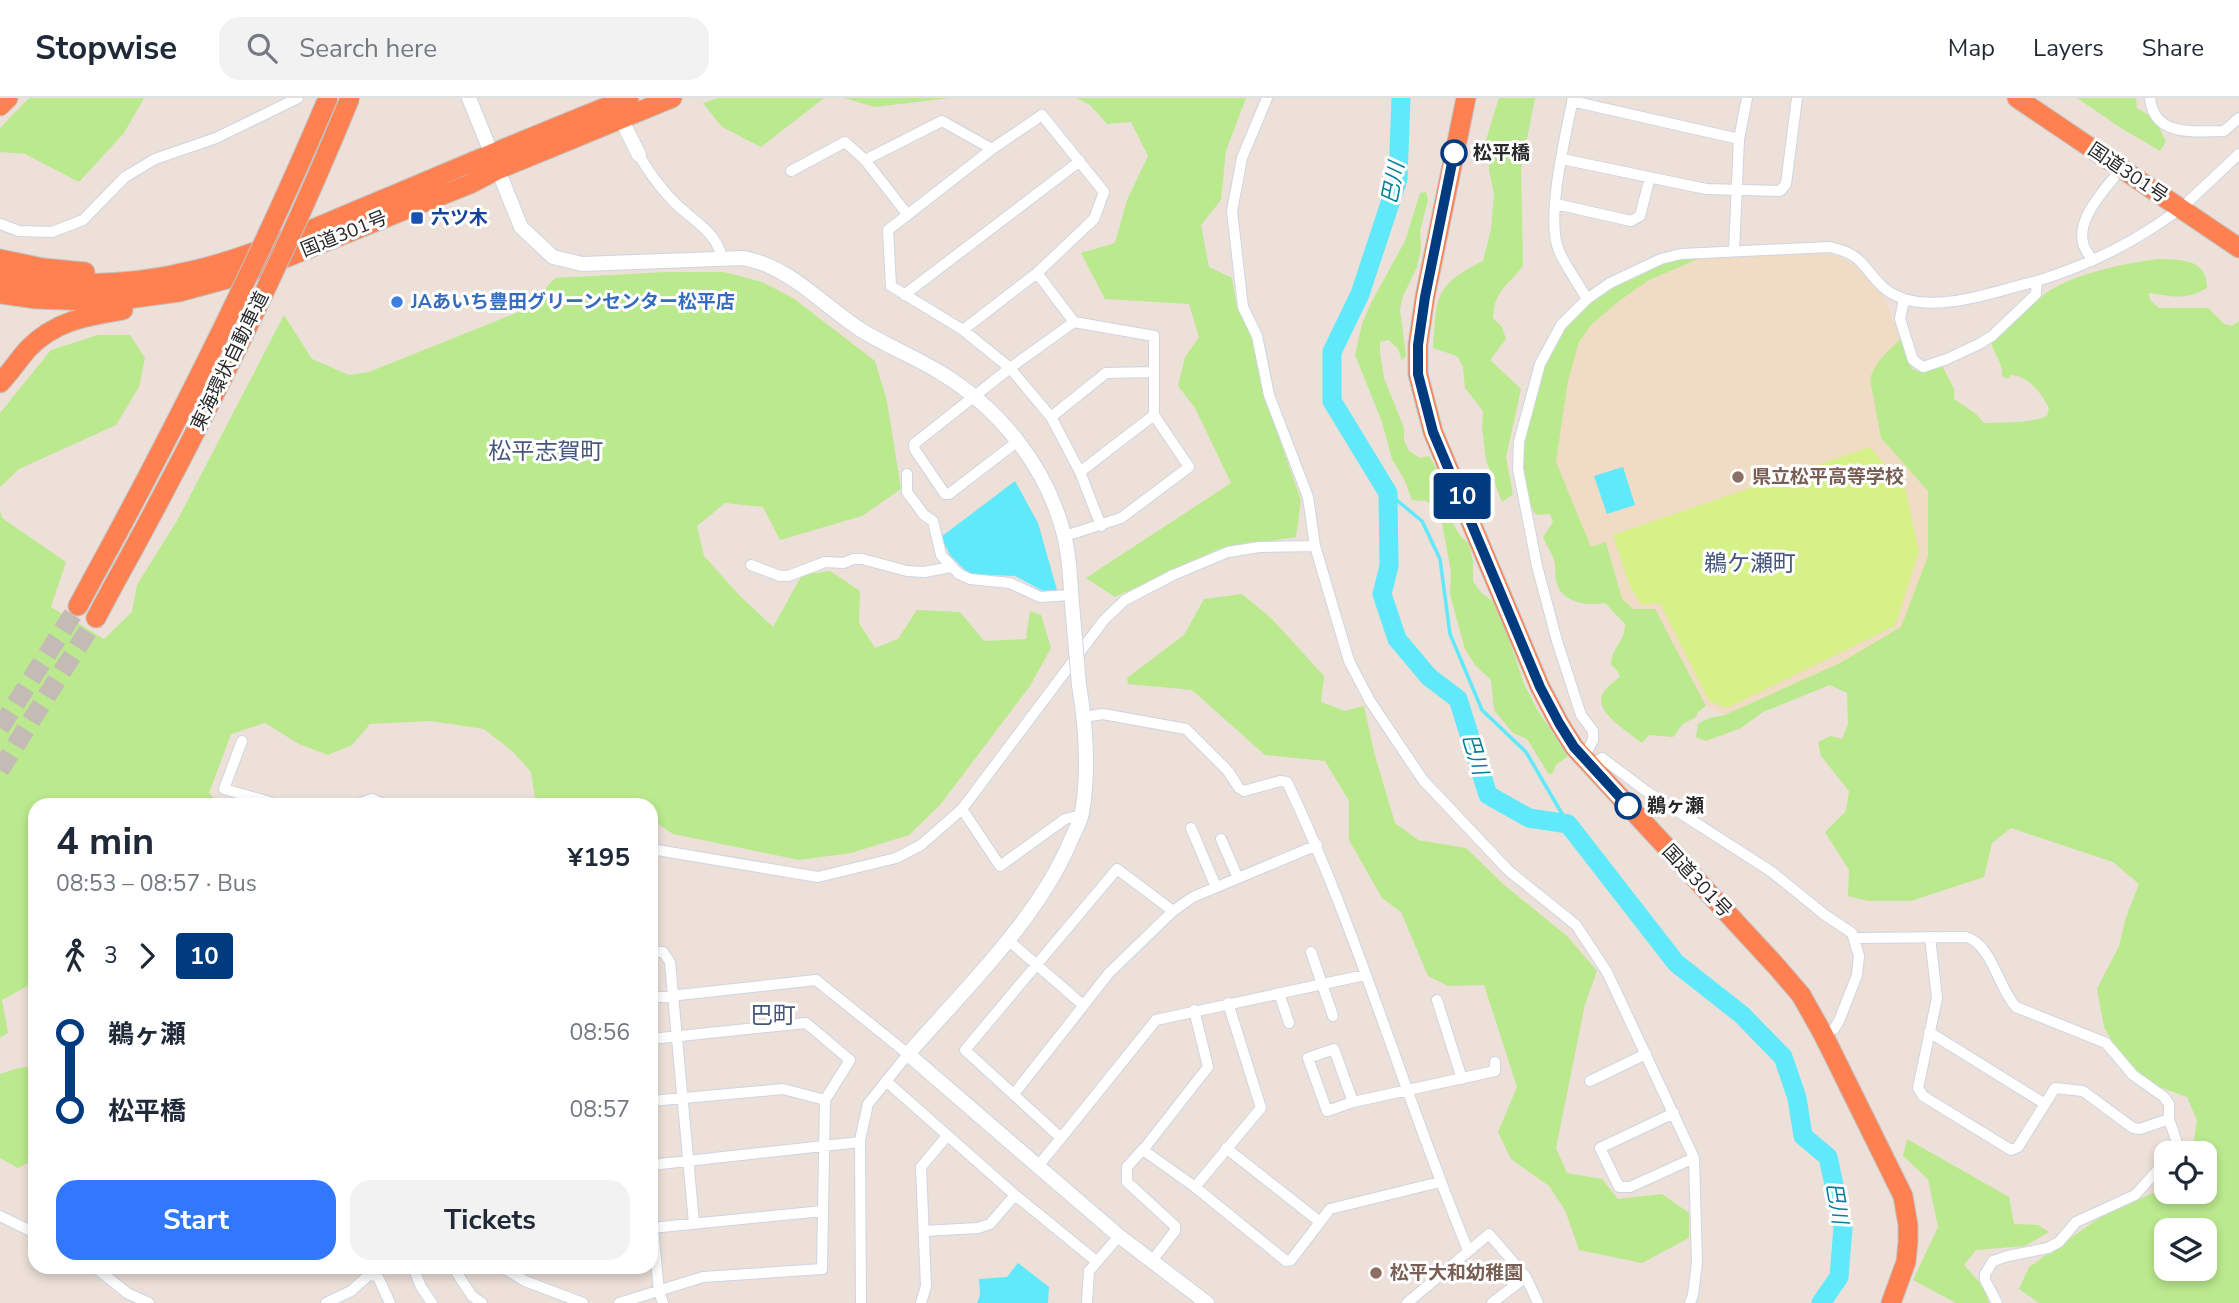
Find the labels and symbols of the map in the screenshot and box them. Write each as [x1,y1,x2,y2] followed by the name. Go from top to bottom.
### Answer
[2083,137,2173,209] street label: 国道301号
[1441,140,1467,166] marker: 松平橋
[1473,140,1530,166] place label: 松平橋
[1375,158,1411,206] water label: 巴川
[297,205,391,263] street label: 国道301号
[431,205,488,231] place label: 六ツ木
[409,210,425,226] marker: 六ツ木
[185,287,275,435] street label: 東海環状自動車道
[410,289,735,315] place label: JAあいち豊田グリーンセンター松平店
[389,294,405,310] marker: JAあいち豊田グリーンセンター松平店
[489,436,604,467] district label: 松平志賀町
[1752,464,1904,490] place label: 県立松平高等学校
[1730,469,1746,485] marker: 県立松平高等学校
[1430,473,1494,519] line badge: 10
[1704,548,1796,579] district label: 鵜ケ瀬町
[1455,730,1495,780] water label: 巴川
[1615,793,1641,819] marker: 鵜ヶ瀬
[1647,793,1704,819] place label: 鵜ヶ瀬
[1656,839,1738,923] street label: 国道301号
[750,1000,796,1031] district label: 巴町
[1820,1180,1855,1228] water label: 巴川
[1390,1260,1523,1286] place label: 松平大和幼稚園
[1368,1265,1384,1281] marker: 松平大和幼稚園

